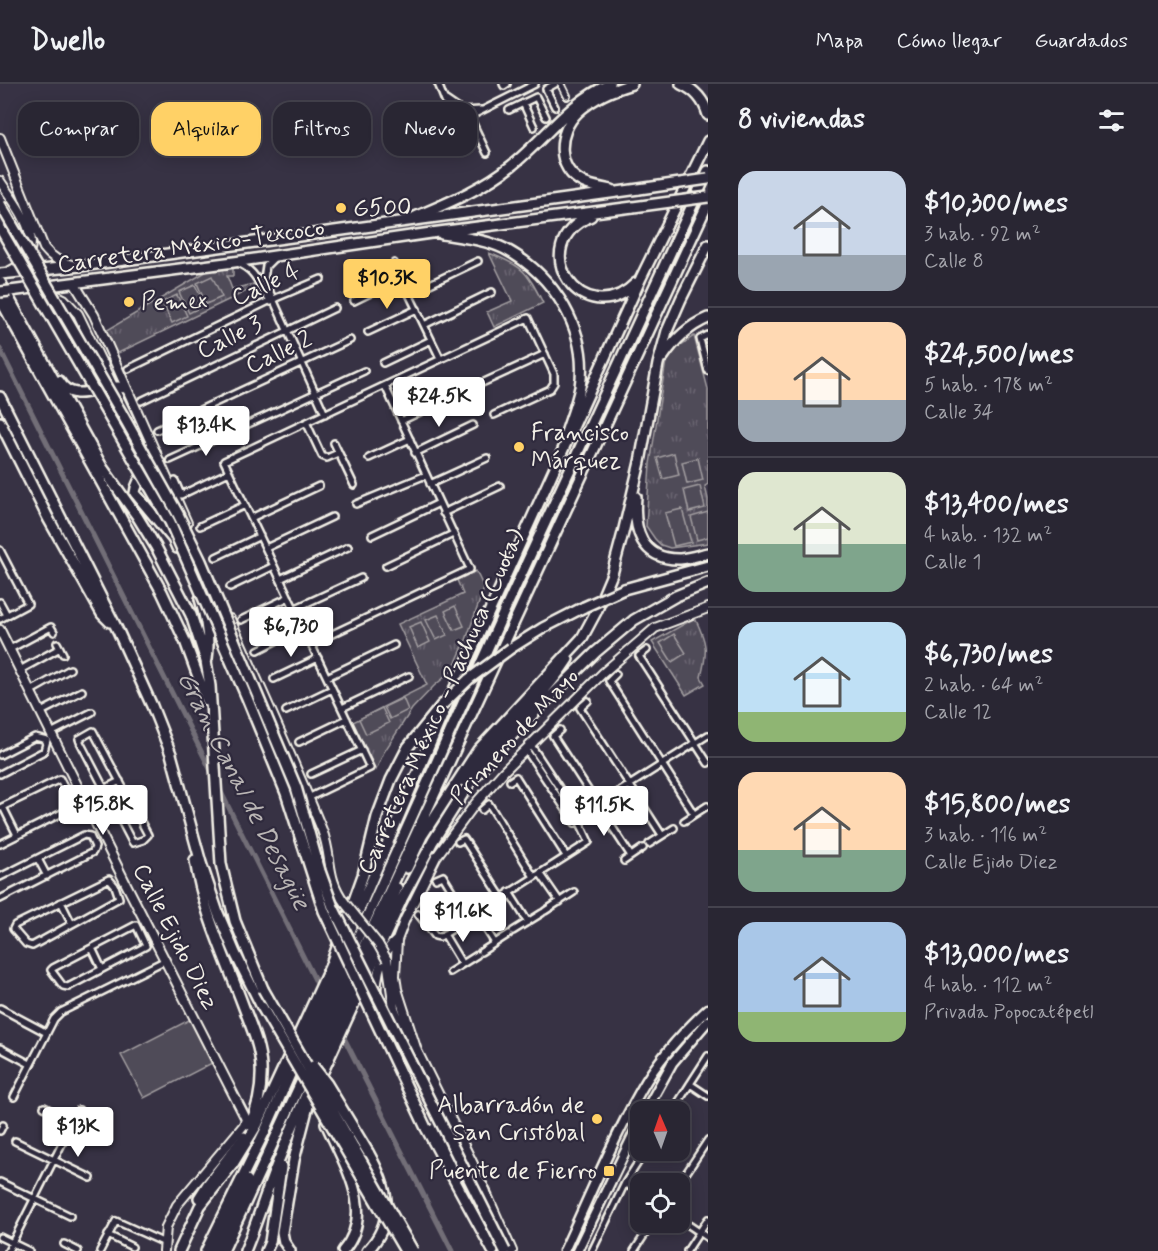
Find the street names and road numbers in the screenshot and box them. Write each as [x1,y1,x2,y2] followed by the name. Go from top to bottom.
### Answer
[55,213,327,281] street label: Carretera México-Texcoco
[227,256,305,314] street label: Calle 4
[192,309,268,367] street label: Calle 3
[241,324,317,382] street label: Calle 2
[351,524,533,880] street label: Carretera México - Pachuca (Cuota)
[444,662,586,812] street label: Primero de Mayo
[125,858,225,1016] street label: Calle Ejido Diez

